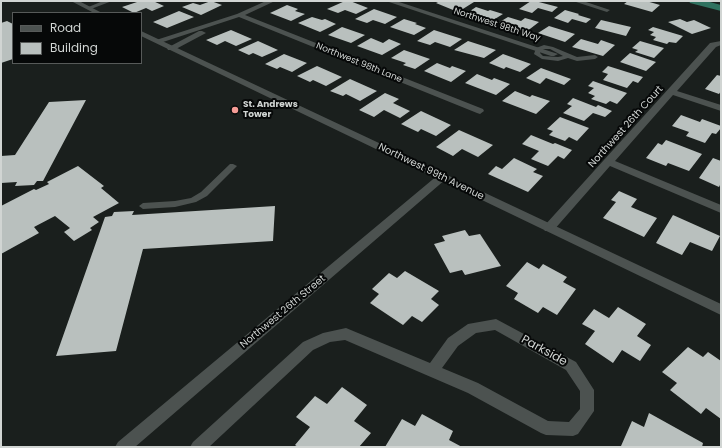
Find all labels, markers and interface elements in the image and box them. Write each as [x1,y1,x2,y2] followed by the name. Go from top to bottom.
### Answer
[452,6,542,44] street label: Northwest 98th Way
[12,12,142,64] legend
[50,19,81,36] text: Road
[50,39,98,56] text: Building
[314,41,404,85] street label: Northwest 98th Lane
[586,84,666,170] street label: Northwest 26th Court
[243,100,298,121] place label: St. Andrews Tower
[230,105,240,115] marker: St. Andrews Tower
[376,141,486,203] street label: Northwest 99th Avenue
[238,273,328,351] street label: Northwest 26th Street
[518,332,570,370] street label: Parkside

